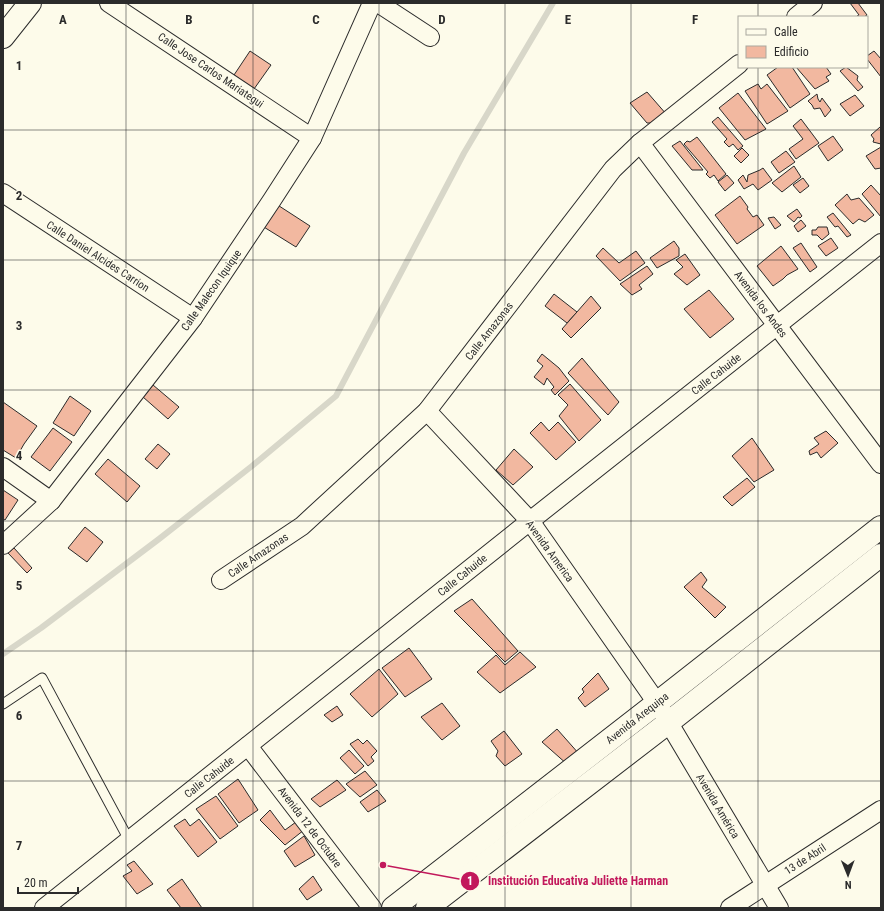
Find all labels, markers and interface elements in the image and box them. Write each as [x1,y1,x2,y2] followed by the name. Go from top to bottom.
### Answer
[59,12,67,27] text: A
[185,12,193,27] text: B
[312,12,320,27] text: C
[438,12,446,27] text: D
[565,12,572,27] text: E
[692,12,698,27] text: F
[738,16,868,68] legend
[774,25,798,39] text: Calle
[155,30,266,111] street label: Calle Jose Carlos Mariategui
[774,45,809,59] text: Edificio
[16,58,22,73] text: 1
[16,188,23,203] text: 2
[44,218,152,295] street label: Calle Daniel Alcides Carrion
[179,247,244,333] street label: Calle Malecon Iquique
[731,268,790,340] street label: Avenida los Andes
[463,300,516,363] street label: Calle Amazonas
[16,318,22,333] text: 3
[689,351,744,398] street label: Calle Cahuide
[16,448,23,463] text: 4
[523,518,576,585] street label: Avenida America
[226,530,291,580] street label: Calle Amazonas
[435,552,490,599] street label: Calle Cahuide
[16,578,23,593] text: 5
[603,690,671,747] street label: Avenida Arequipa
[16,708,23,723] text: 6
[182,754,237,801] street label: Calle Cahuide
[693,772,742,841] street label: Avenida América
[275,784,344,870] street label: Avenida 12 de Octubre
[16,838,23,853] text: 7
[782,841,828,878] street label: 13 de Abril
[828,855,868,895] north arrow
[18,869,78,895] scale bar
[460,869,676,893] callout: Institución Educativa Juliette Harman
[467,874,473,888] text: 1
[488,874,668,888] text: Institución Educativa Juliette Harman
[24,876,48,890] text: 20 m
[844,878,852,891] text: N

